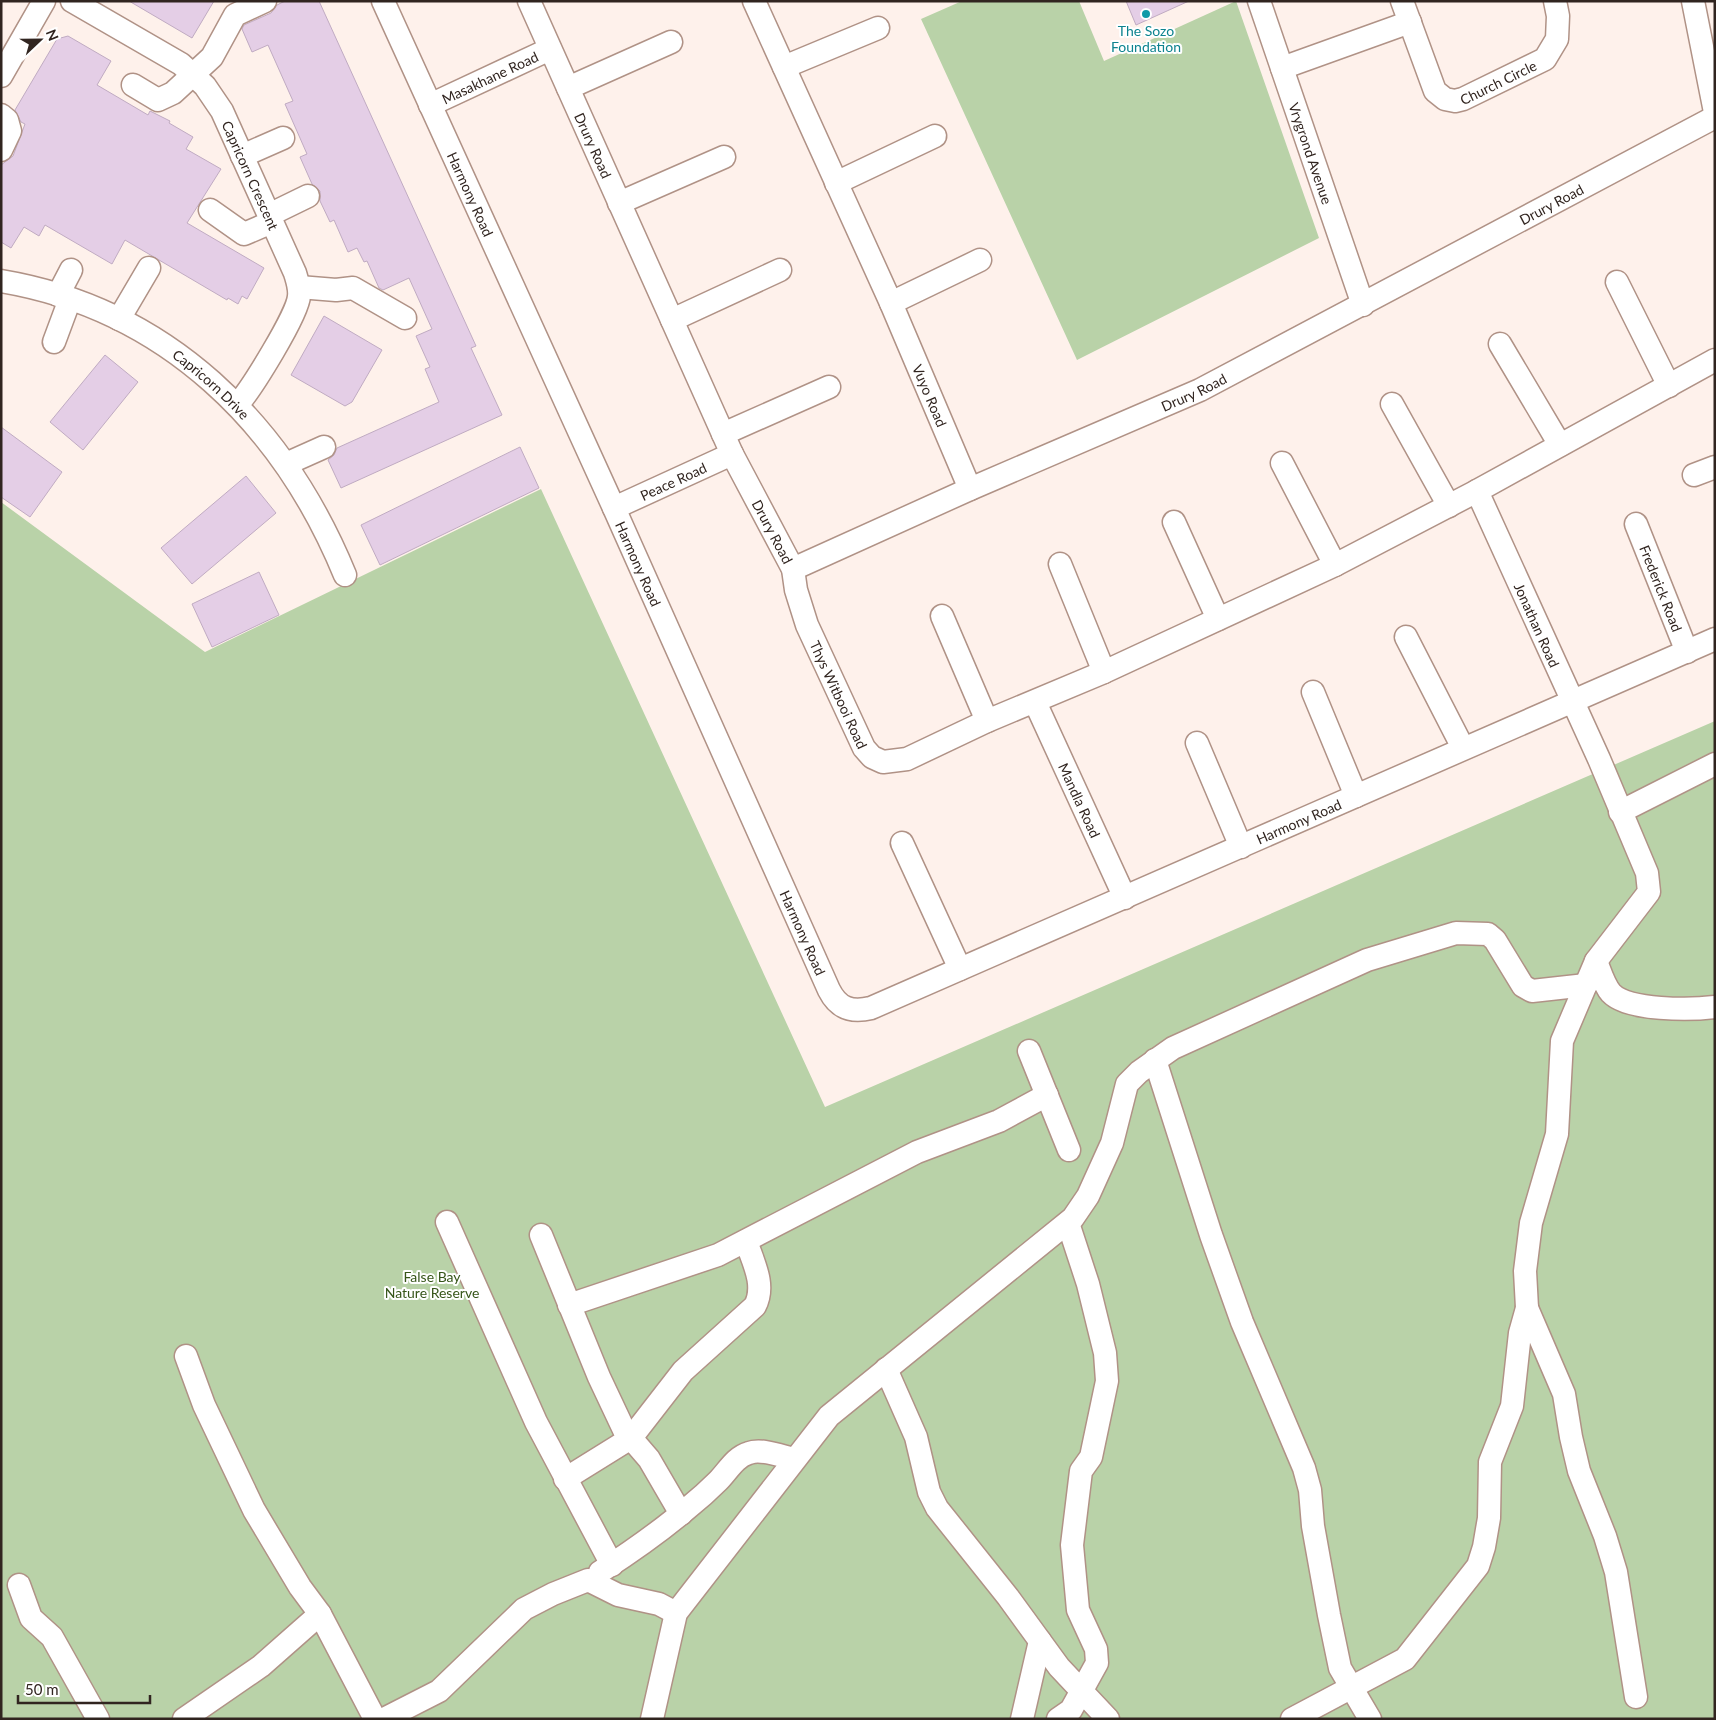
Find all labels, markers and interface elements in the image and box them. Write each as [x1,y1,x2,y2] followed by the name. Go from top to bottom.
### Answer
[1140,8,1152,20] marker: The Sozo Foundation
[15,15,65,65] north arrow
[1111,22,1181,55] place label: The Sozo Foundation
[43,27,62,43] text: N
[439,47,541,107] street label: Masakhane Road
[1457,56,1539,108] street label: Church Circle
[1286,100,1336,206] street label: Vrygrond Avenue
[572,110,616,181] street label: Drury Road
[219,118,283,232] street label: Capricorn Crescent
[444,149,498,239] street label: Harmony Road
[1516,180,1586,228] street label: Drury Road
[170,345,253,423] street label: Capricorn Drive
[909,362,951,429] street label: Vuyo Road
[1158,369,1229,414] street label: Drury Road
[637,458,709,503] street label: Peace Road
[749,496,797,566] street label: Drury Road
[612,518,665,609] street label: Harmony Road
[1637,542,1686,634] street label: Frederick Road
[1511,580,1563,670] street label: Jonathan Road
[807,638,871,751] street label: Thys Witbooi Road
[1056,760,1105,840] street label: Mandla Road
[1253,795,1344,847] street label: Harmony Road
[777,887,830,978] street label: Harmony Road
[385,1268,479,1301] park label: False Bay Nature Reserve
[18,1672,150,1704] scale bar
[25,1680,59,1698] text: 50 m

